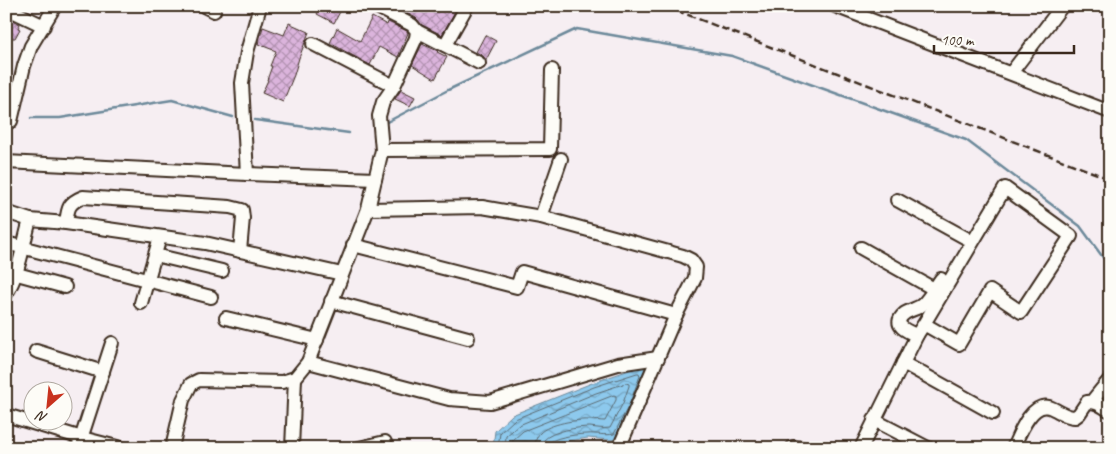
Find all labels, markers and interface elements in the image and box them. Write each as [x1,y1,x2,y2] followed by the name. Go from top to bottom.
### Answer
[934,22,1074,54] scale bar
[941,31,975,50] text: 100 m
[22,382,72,432] north arrow
[33,407,50,427] text: N

